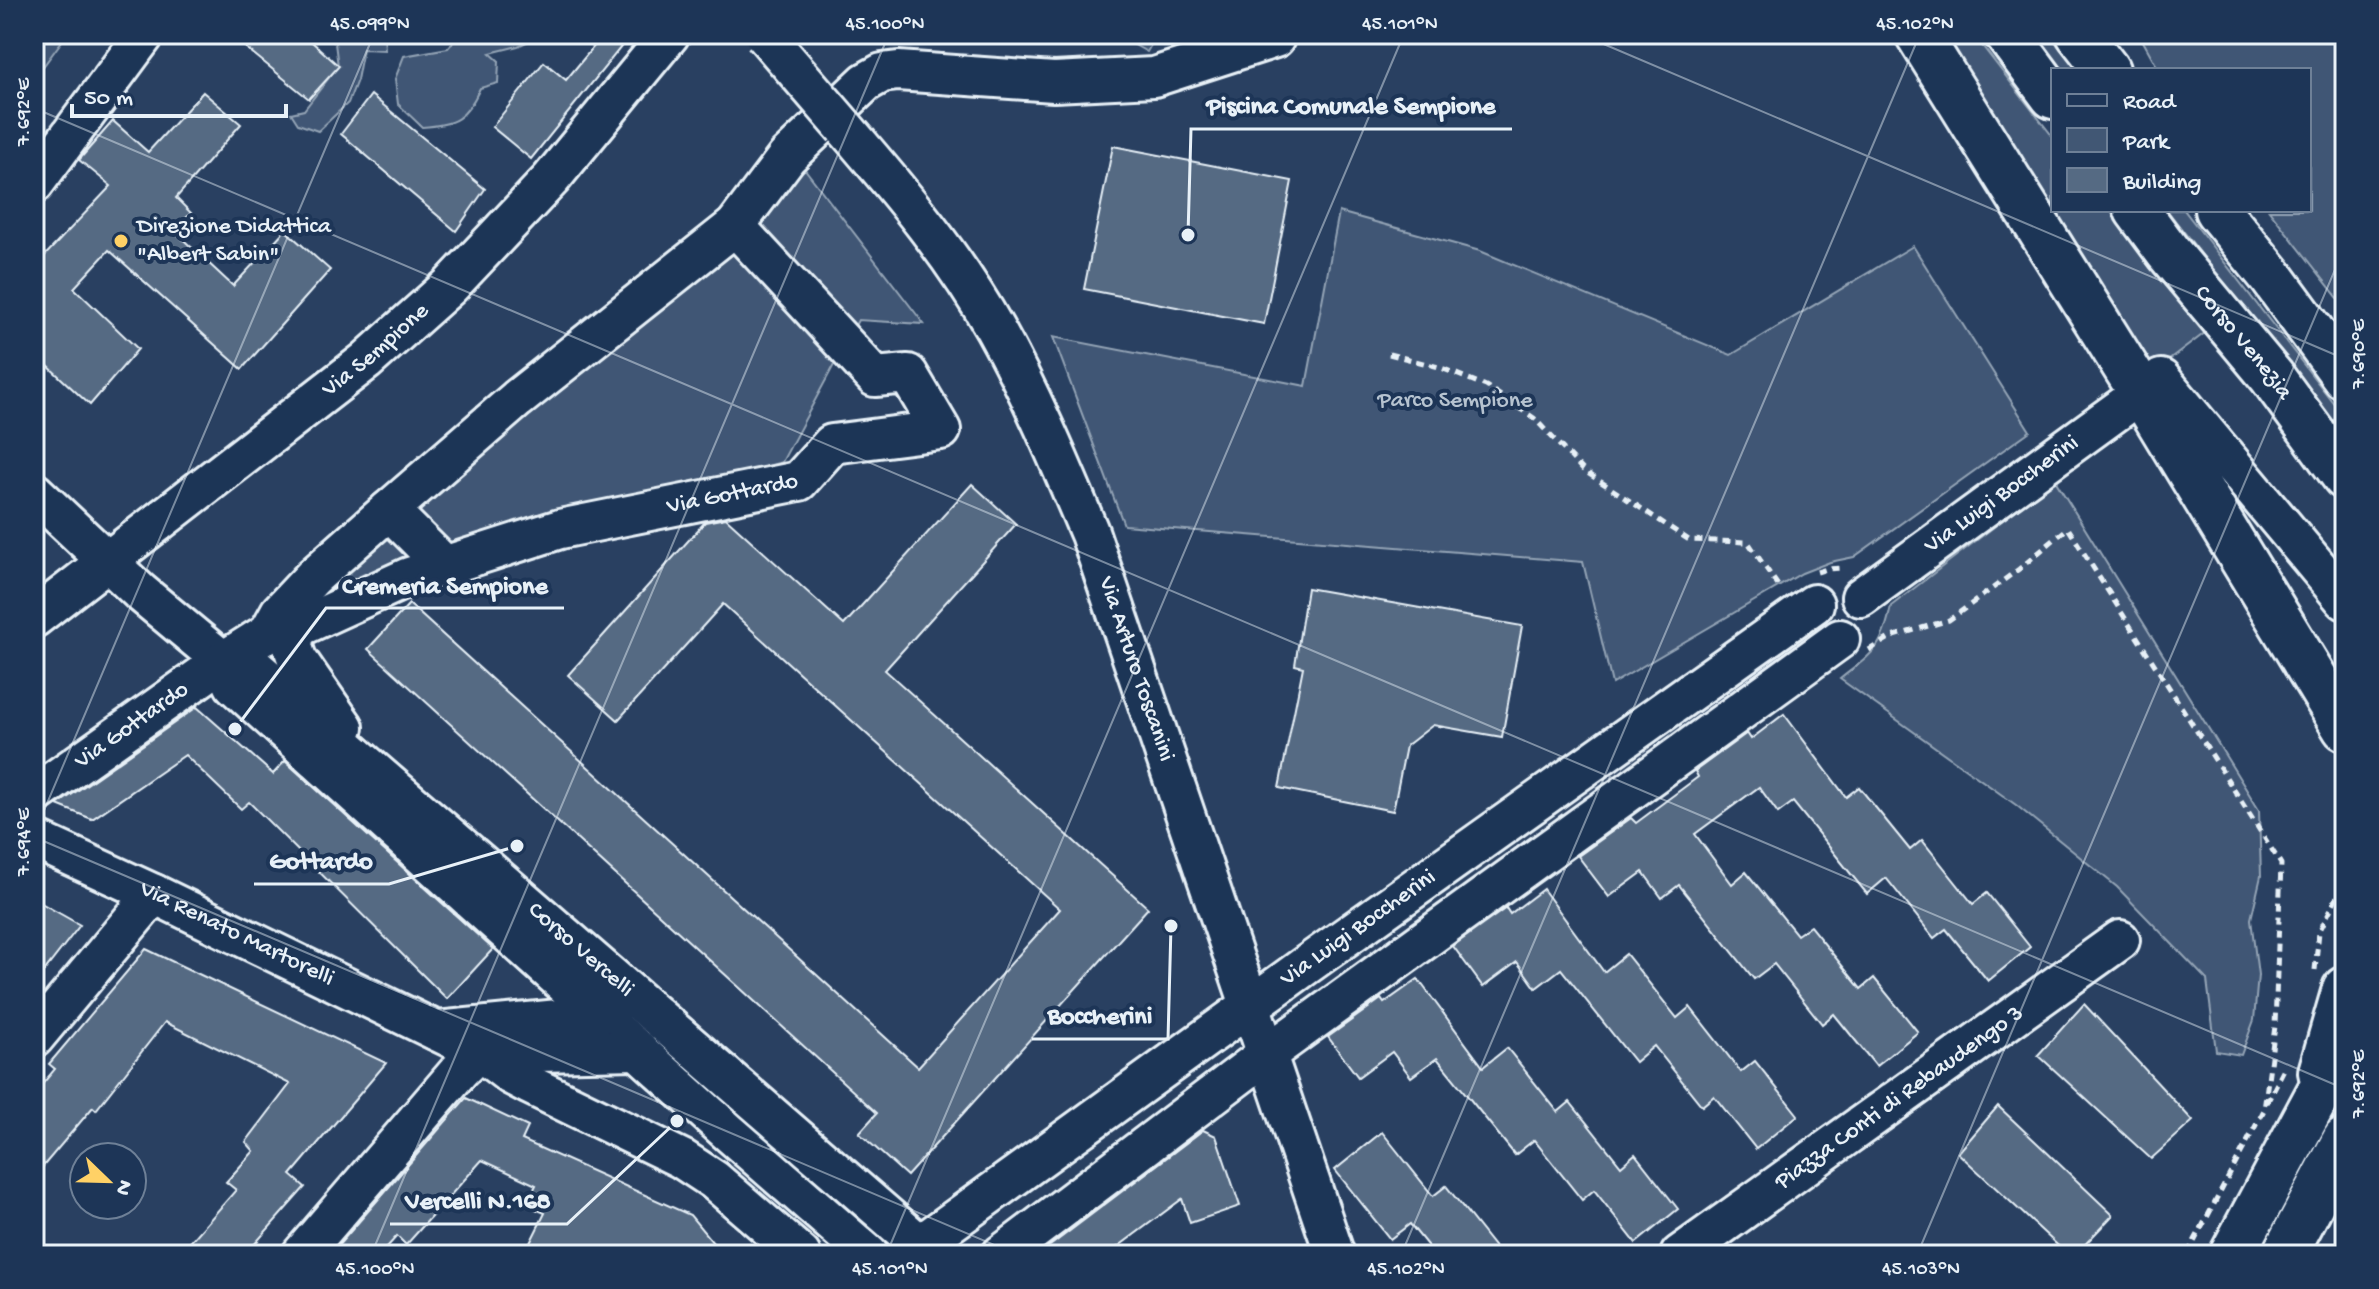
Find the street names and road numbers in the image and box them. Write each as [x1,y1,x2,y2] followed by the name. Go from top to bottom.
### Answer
[2188,280,2299,406] street label: Corso Venezia
[316,297,436,405] street label: Via Sempione
[1918,429,2085,561] street label: Via Luigi Boccherini
[663,467,801,522] street label: Via Gottardo
[1091,572,1181,765] street label: Via Arturo Toscanini
[68,675,195,777] street label: Via Gottardo
[1274,863,1442,994] street label: Via Luigi Boccherini
[134,874,339,994] street label: Via Renato Martorelli
[521,896,640,1004] street label: Corso Vercelli
[1769,999,2029,1197] street label: Piazza Conti di Rebaudengo 3

